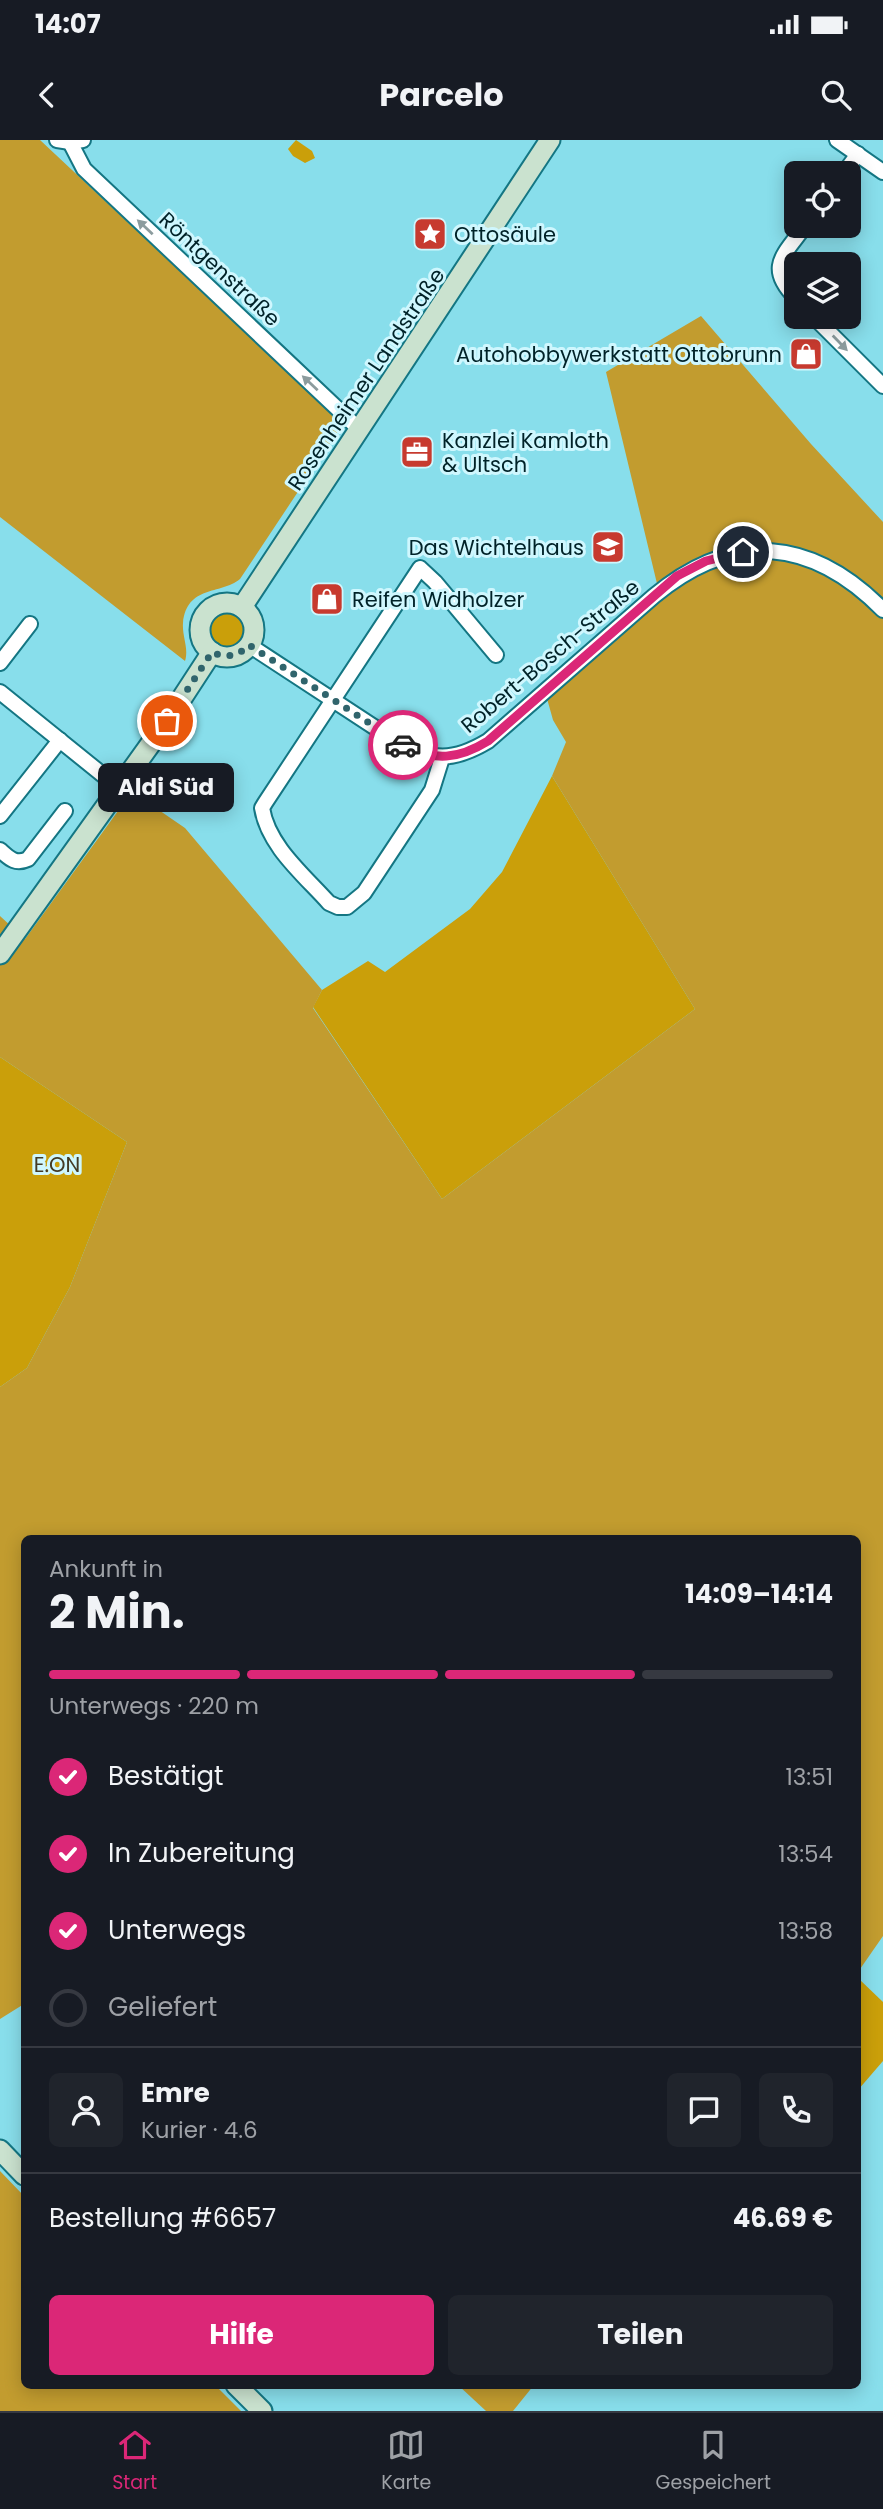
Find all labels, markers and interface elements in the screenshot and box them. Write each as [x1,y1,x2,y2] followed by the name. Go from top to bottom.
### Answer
[35,6,101,42] text: 14:07
[379,72,504,117] text: Parcelo
[28,76,66,114] icon: back
[817,76,855,114] icon: search
[784,161,861,329] map controls
[784,161,861,238] button: locate
[153,205,287,333] street label: Röntgenstraße
[411,215,449,253] place icon: Ottosäule
[136,218,153,235] one-way arrow
[454,220,556,249] place label: Ottosäule
[784,252,861,329] button: layers
[281,262,451,496] street label: Rosenheimer Landstraße
[831,334,847,351] one-way arrow
[787,335,825,373] shop icon: Autohobbywerkstatt Ottobrunn
[456,340,782,369] place label: Autohobbywerkstatt Ottobrunn
[302,375,319,391] one-way arrow
[442,426,609,479] place label: Kanzlei Kamloth & Ultsch
[398,433,436,471] office icon: Kanzlei Kamloth & Ultsch
[713,522,773,582] pin
[589,528,627,566] school or university icon: Das Wichtelhaus
[409,533,584,562] place label: Das Wichtelhaus
[724,533,762,571] icon: home
[455,573,645,739] street label: Robert-Bosch-Straße
[308,580,346,618] shop icon: Reifen Widholzer
[352,585,524,614] place label: Reifen Widholzer
[137,691,197,751] pin
[148,702,186,740] icon: bag
[368,710,438,780] courier
[384,726,422,764] icon: car
[99,763,235,812] callout: Aldi Süd
[118,771,214,803] text: Aldi Süd
[34,1150,80,1179] park label: E.ON
[49,1553,163,1585] text: Ankunft in
[685,1576,833,1612] text: 14:09–14:14
[49,1580,185,1644] text: 2 Min.
[49,1690,259,1722] text: Unterwegs · 220 m
[49,1758,87,1796] icon: check
[108,1758,224,1794] text: Bestätigt
[785,1761,833,1793] text: 13:51
[49,1835,87,1873] icon: check
[108,1835,295,1871] text: In Zubereitung
[778,1838,833,1870] text: 13:54
[49,1912,87,1950] icon: check
[108,1912,246,1948] text: Unterwegs
[778,1915,833,1947] text: 13:58
[108,1989,217,2025] text: Geliefert
[49,2073,123,2147] button: person
[667,2073,741,2147] button: chat
[759,2073,833,2147] button: phone
[141,2075,210,2111] text: Emre
[141,2114,258,2146] text: Kurier · 4.6
[49,2200,276,2236] text: Bestellung #6657
[733,2200,833,2236] text: 46.69 €
[49,2295,434,2375] button: Hilfe
[448,2295,833,2375] button: Teilen
[112,2426,157,2497] tab: Start
[381,2426,431,2497] tab: Karte
[656,2426,771,2497] tab: Gespeichert

